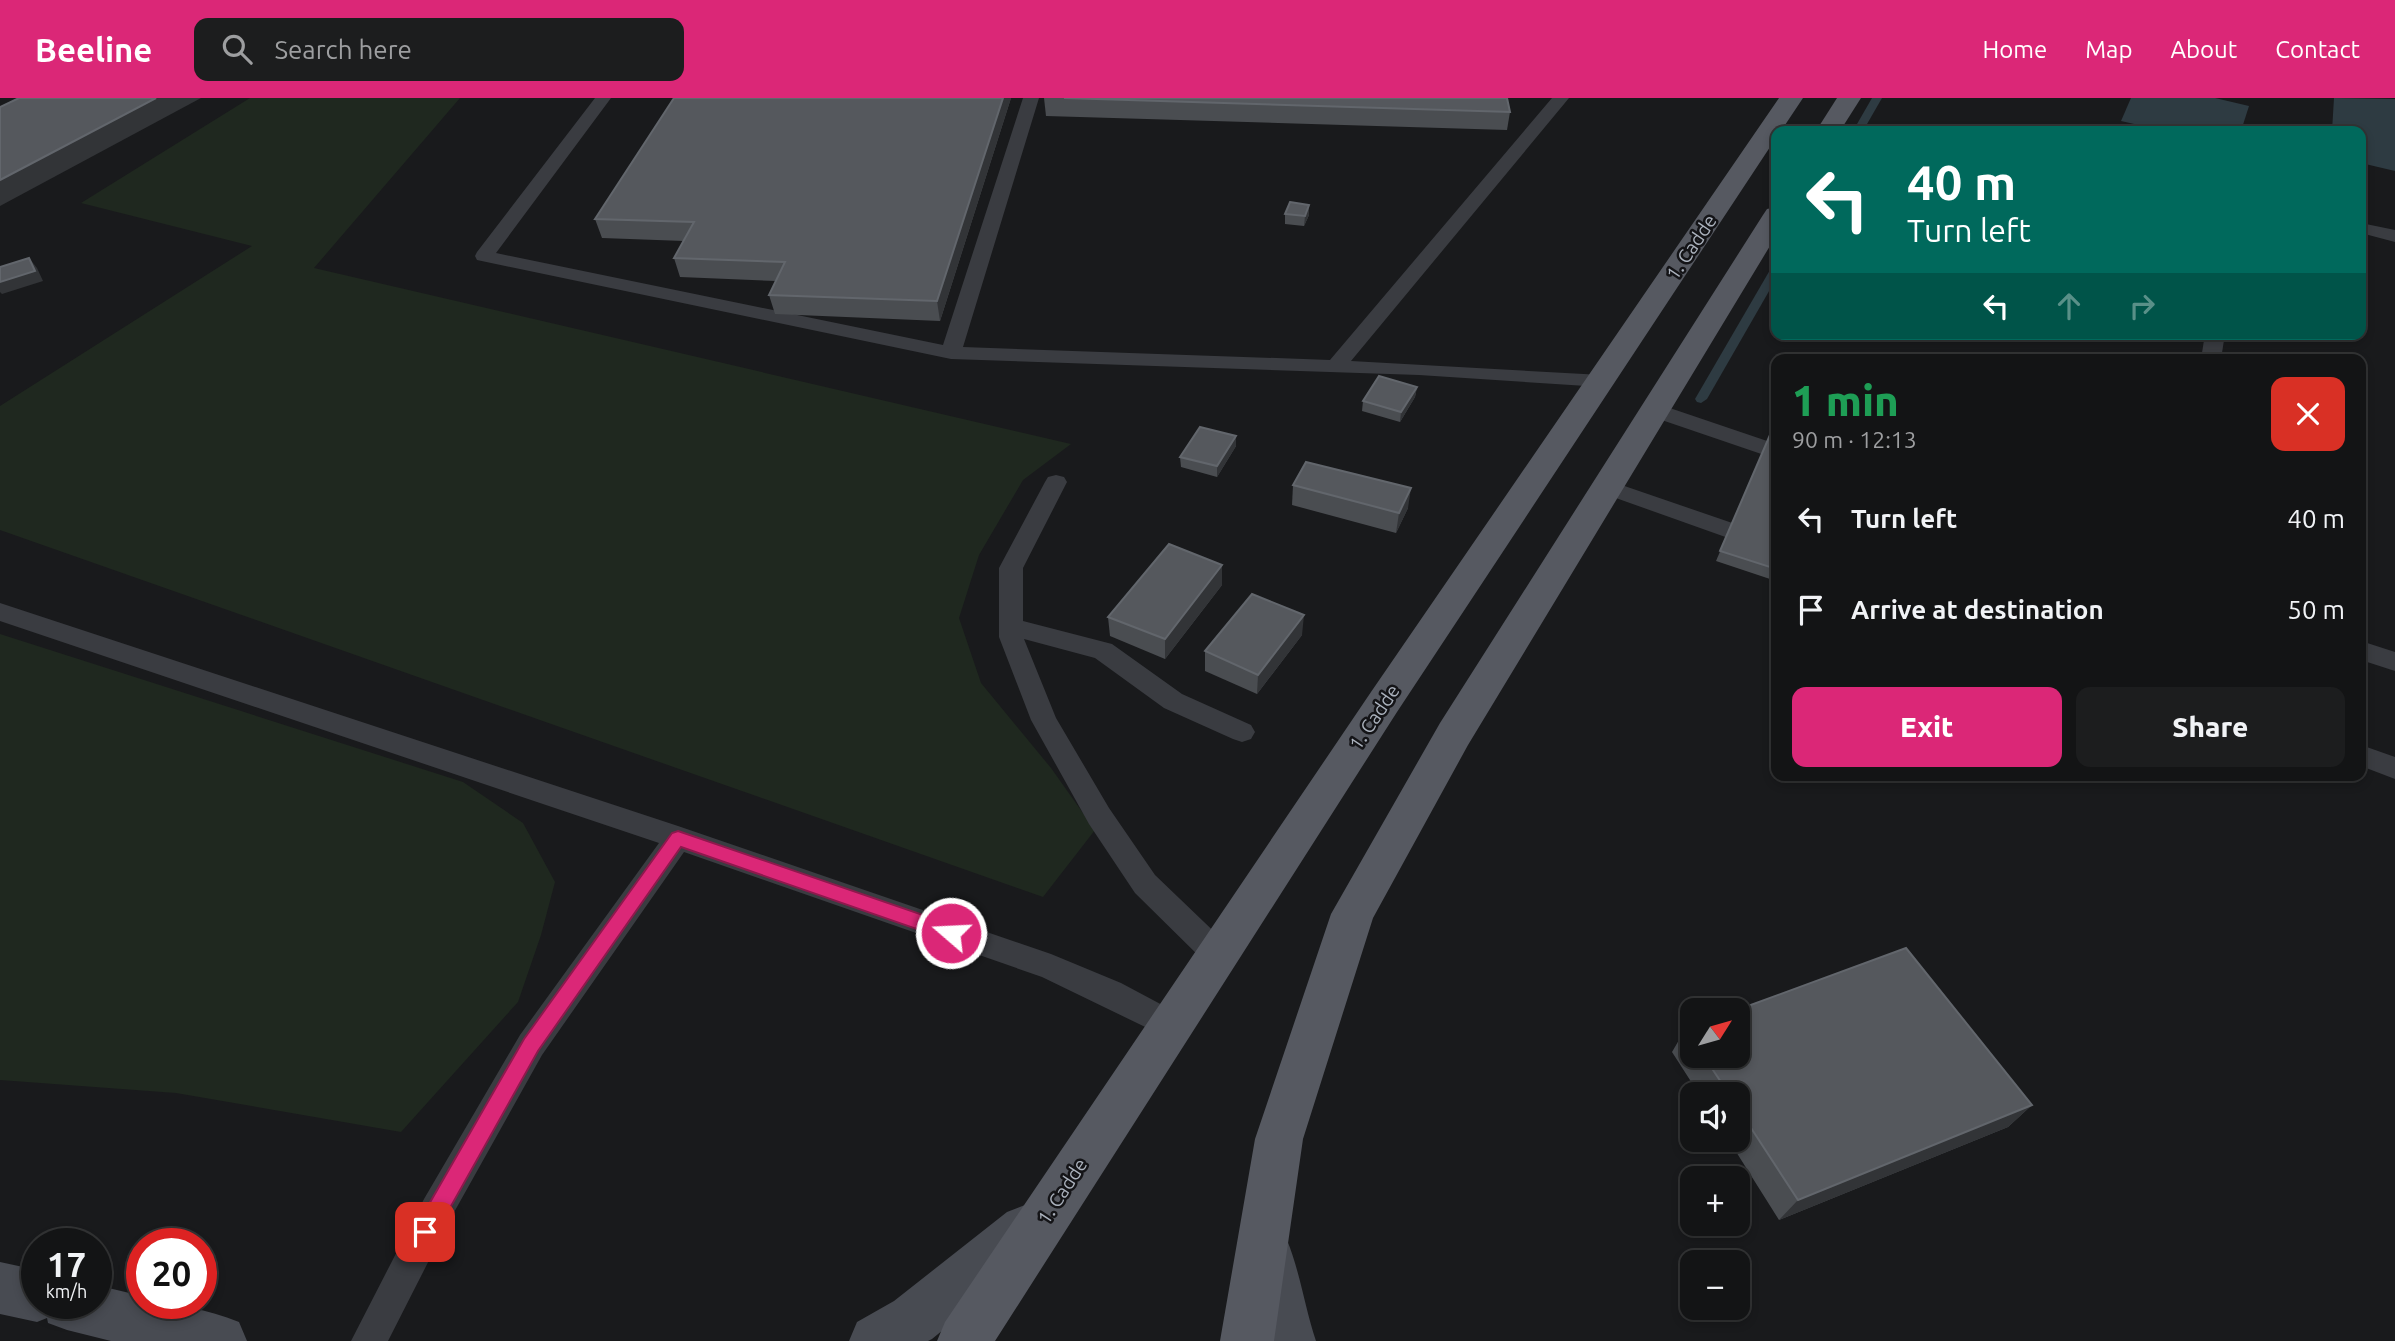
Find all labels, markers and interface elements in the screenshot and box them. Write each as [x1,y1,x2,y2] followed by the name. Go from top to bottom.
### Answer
[194,18,684,81] search box
[218,30,256,68] icon: search
[35,31,152,68] text: Beeline
[274,35,412,64] text: Search here
[1982,36,2047,63] text: Home
[2085,36,2132,63] text: Map
[2170,36,2237,63] text: About
[2275,36,2360,63] text: Contact
[1792,154,1883,245] icon: left
[1907,154,2016,209] text: 40 m
[1661,210,1721,284] street label: 1. Cadde
[1907,212,2031,248] text: Turn left
[1977,287,2015,325] icon: left
[2050,287,2088,325] icon: ahead
[2123,287,2161,325] icon: right
[1792,377,1899,424] text: 1 min
[2271,377,2345,451] button: close
[1792,427,1917,452] text: 90 m · 12:13
[1792,500,1830,538] icon: left
[1851,504,1957,533] text: Turn left
[2287,504,2345,533] text: 40 m
[1792,591,1830,629] icon: arrive
[1851,595,2104,624] text: Arrive at destination
[2287,595,2345,624] text: 50 m
[1344,680,1404,754] street label: 1. Cadde
[1792,687,2062,767] button: Exit
[2076,687,2345,767] button: Share
[914,896,988,970] position arrow
[1680,998,1750,1068] north arrow
[1680,998,1750,1320] map controls
[1680,1082,1750,1152] button: sound
[1033,1154,1091,1228] street label: 1. Cadde
[1680,1166,1750,1236] button: +
[395,1202,455,1262] pin
[406,1213,444,1251] icon: arrive
[126,1228,217,1319] speed limit sign: 20
[47,1244,86,1284] text: 17
[1680,1250,1750,1320] button: −
[46,1281,87,1301] text: km/h

